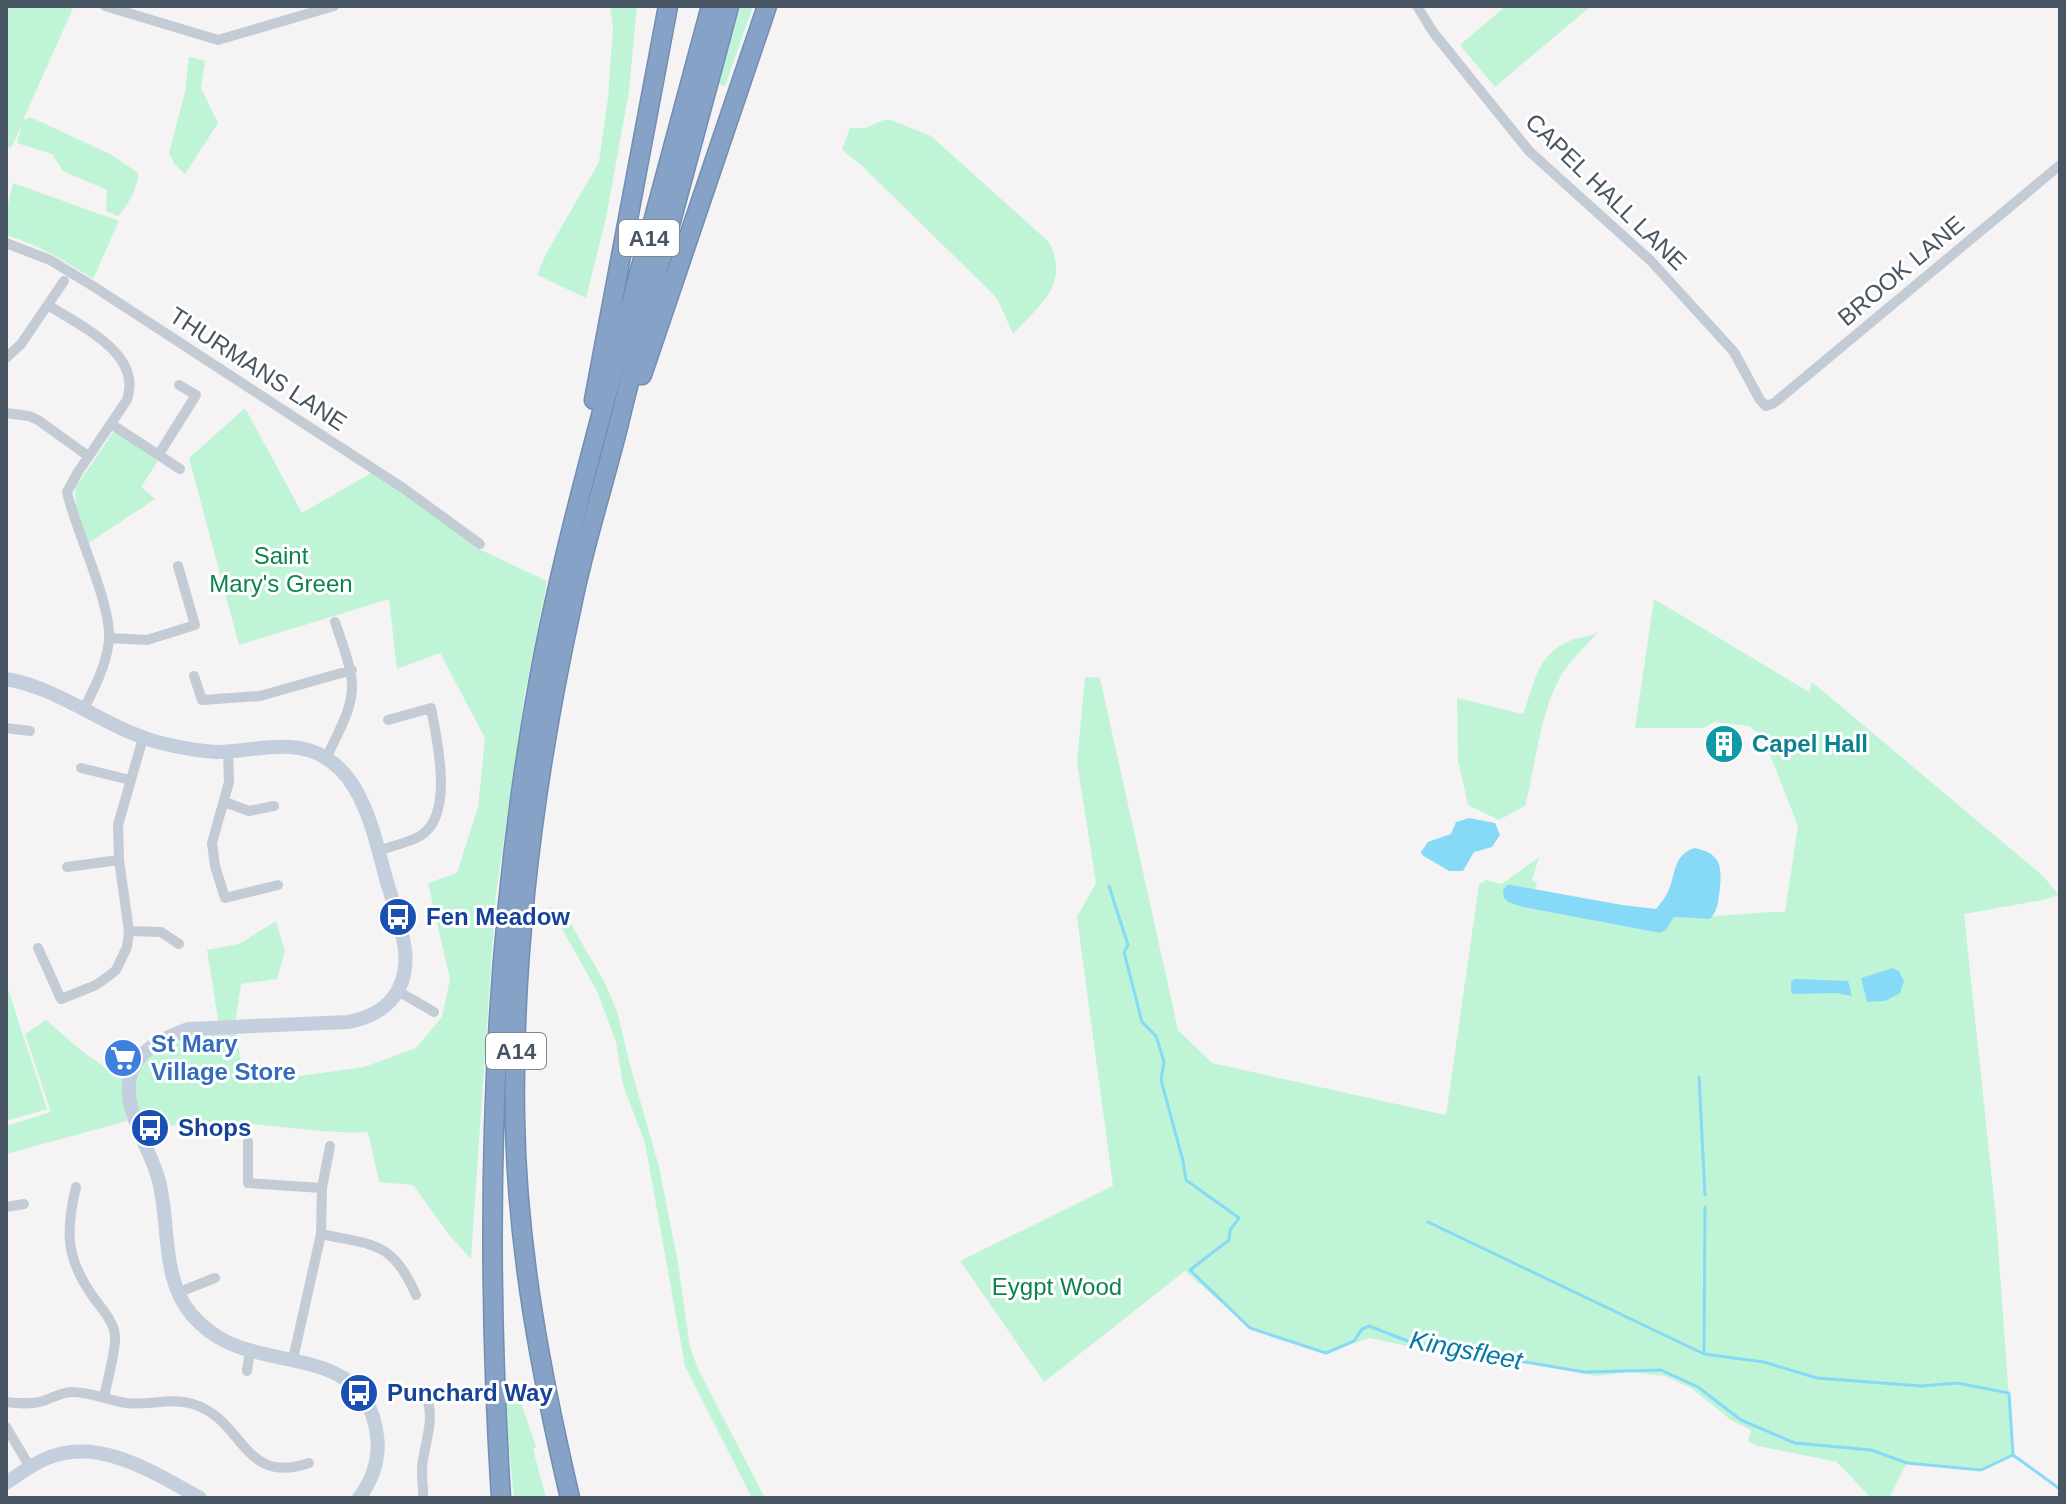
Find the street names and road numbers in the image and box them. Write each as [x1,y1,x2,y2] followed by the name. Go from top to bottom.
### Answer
[1520,108,1692,275] street label: CAPEL HALL LANE
[1832,210,1969,331] street label: BROOK LANE
[619,220,679,256] road number: A14
[165,301,352,436] street label: THURMANS LANE
[486,1033,546,1069] road number: A14

